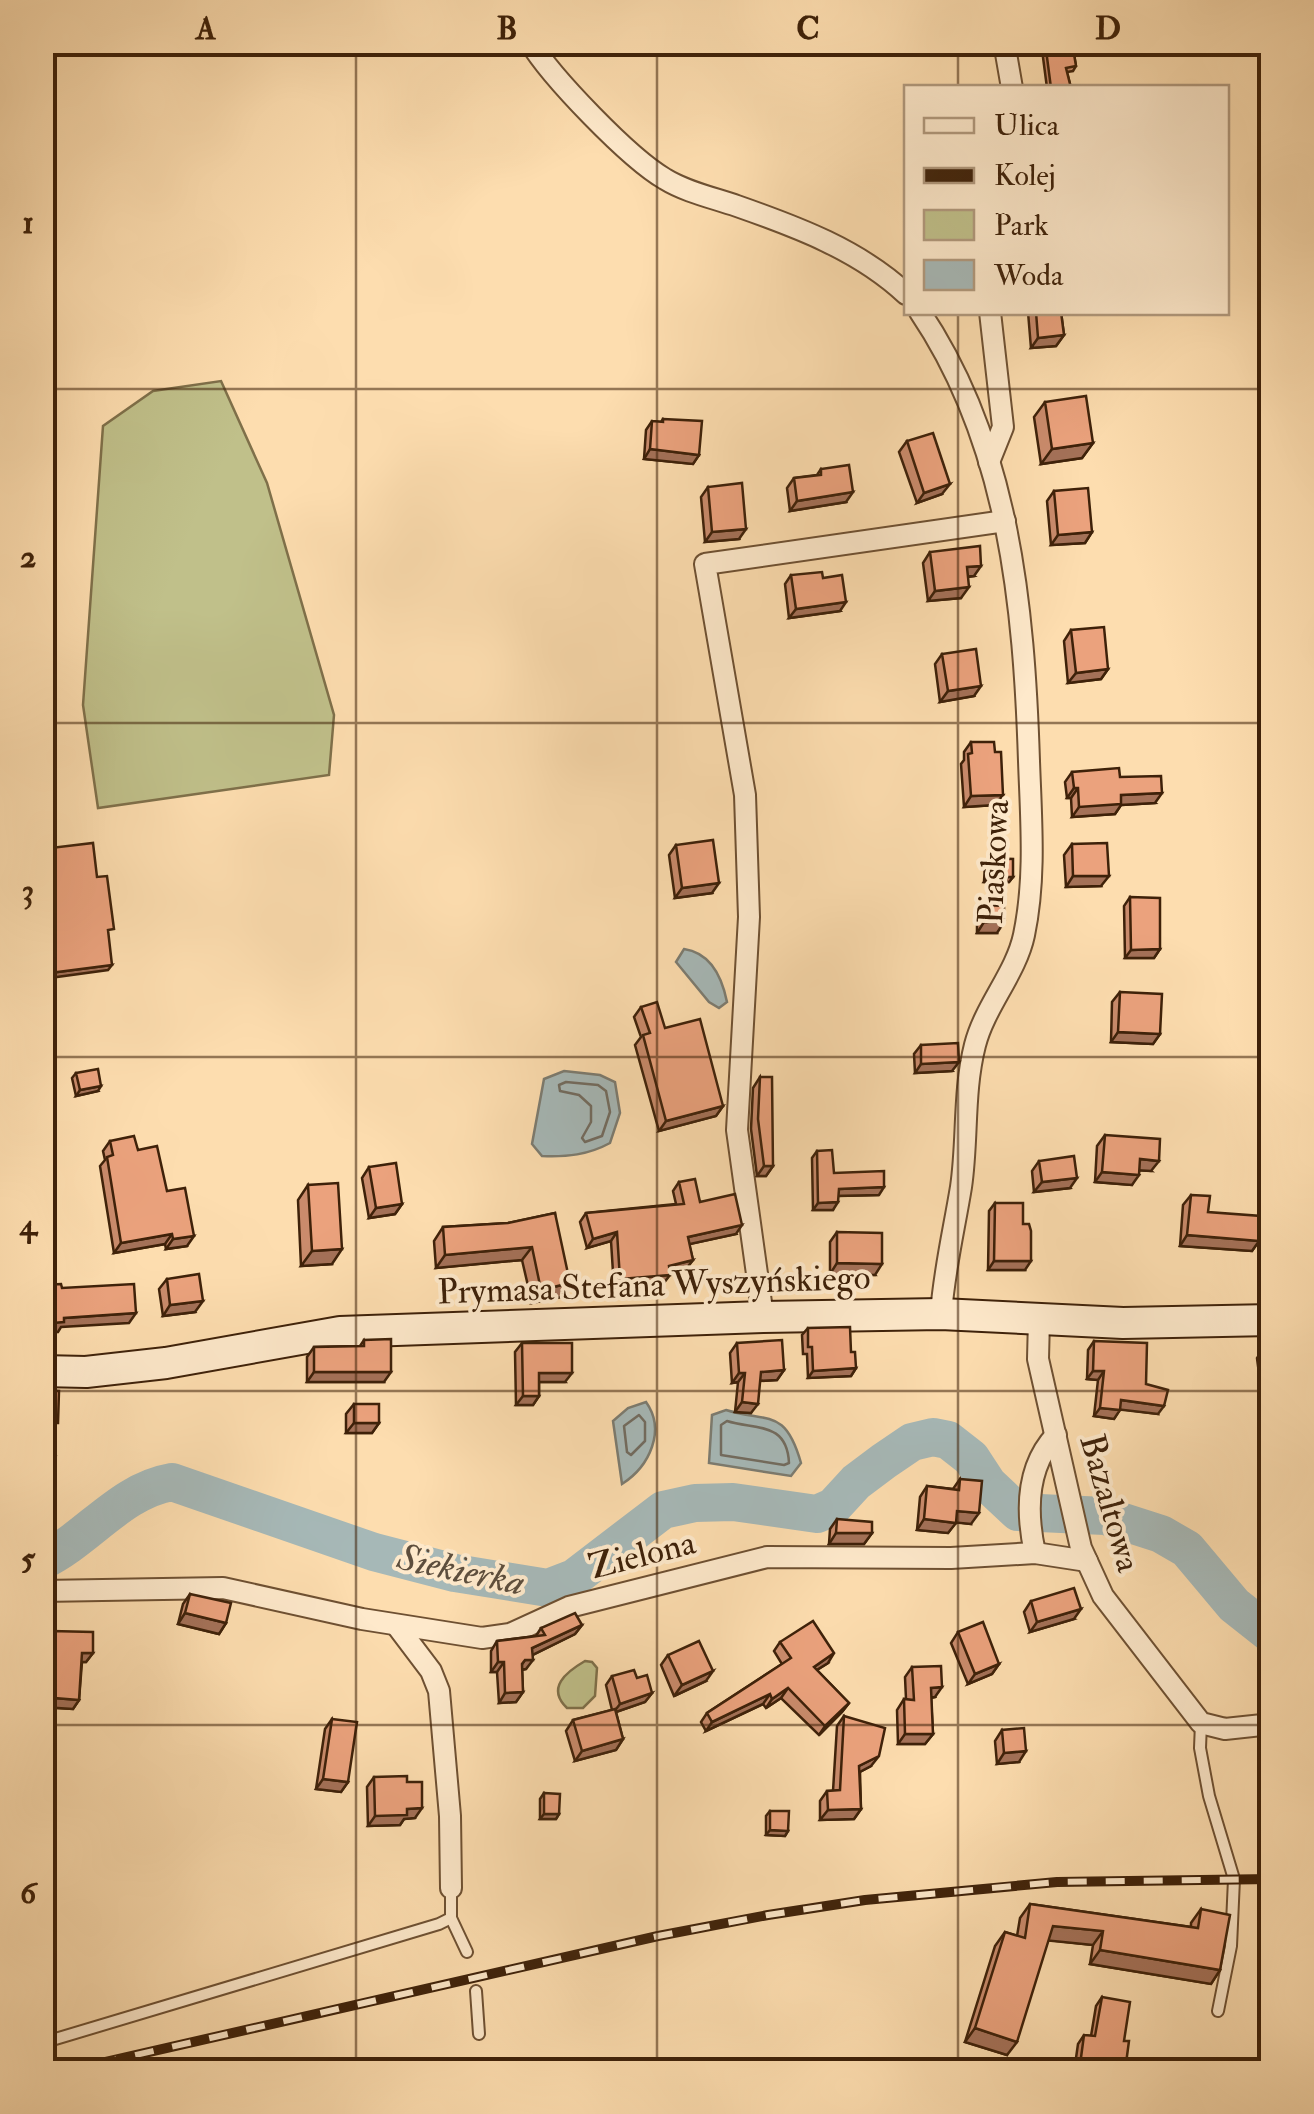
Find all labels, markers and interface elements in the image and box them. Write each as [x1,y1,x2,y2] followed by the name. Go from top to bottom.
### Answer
[194,9,217,49] text: A
[497,9,517,49] text: B
[796,9,820,49] text: C
[1095,9,1121,49] text: D
[904,85,1229,315] legend
[994,107,1060,144] text: Ulica
[994,157,1056,194] text: Kolej
[22,203,34,243] text: 1
[994,207,1049,244] text: Park
[993,257,1064,294] text: Woda
[20,537,36,577] text: 2
[969,798,1019,925] street label: Piaskowa
[22,871,34,911] text: 3
[18,1205,38,1245] text: 4
[437,1255,871,1315] street label: Prymasa Stefana Wyszyńskiego
[1069,1429,1151,1577] street label: Bazaltowa
[584,1520,700,1589] street label: Zielona
[392,1533,529,1607] water label: Siekierka
[21,1539,36,1579] text: 5
[20,1873,39,1913] text: 6

